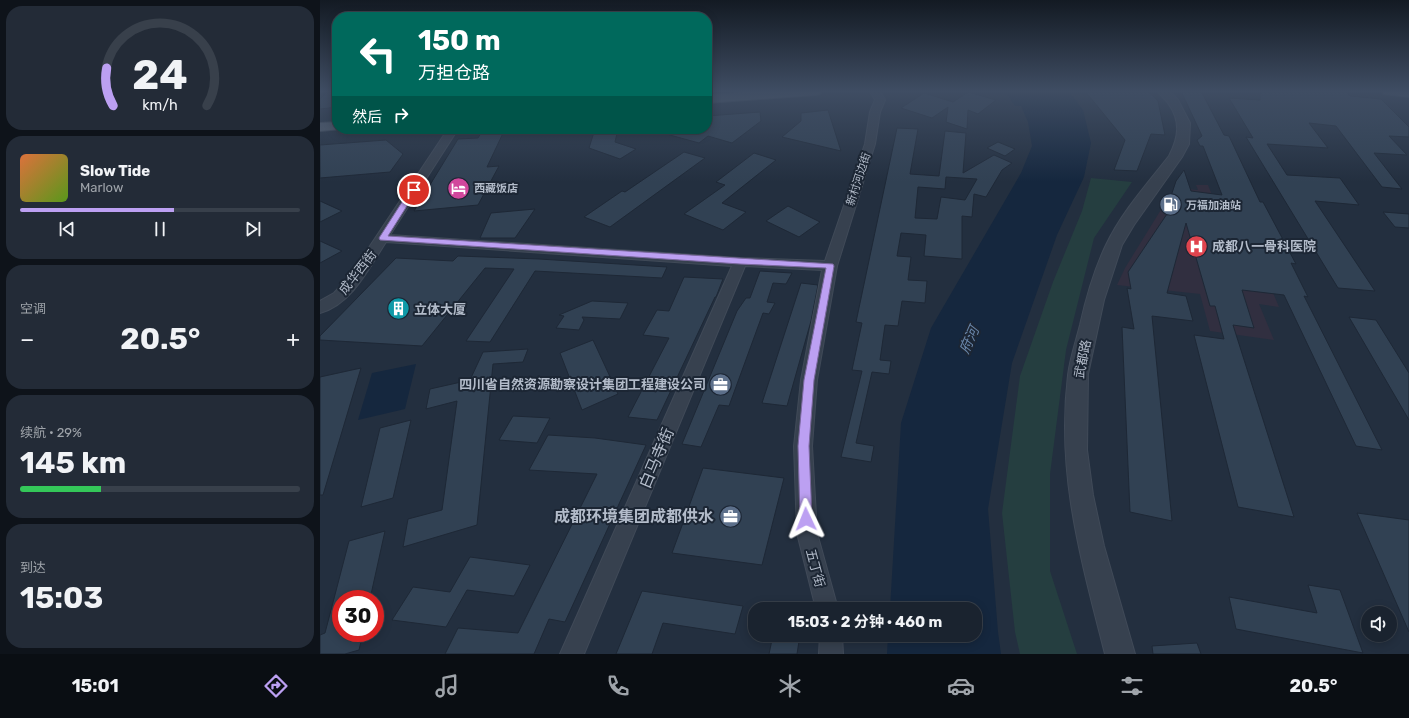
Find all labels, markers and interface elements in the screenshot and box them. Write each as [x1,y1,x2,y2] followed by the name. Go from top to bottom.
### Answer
[418,24,501,57] text: 150 m
[352,28,404,80] icon: left
[132,50,188,99] text: 24
[418,62,490,84] text: 万担仓路
[142,96,178,113] text: km/h
[390,104,412,126] icon: right
[352,108,382,126] text: 然后
[844,151,873,207] street label: 新村河边街
[80,162,150,180] text: Slow Tide
[397,173,431,207] pin
[445,175,471,201] hotel icon: 西藏饭店
[403,179,425,201] icon: arrive
[80,180,123,195] text: Marlow
[474,182,518,195] place label: 西藏饭店
[1158,192,1184,218] fuel station icon: 万福加油站
[1186,199,1241,212] place label: 万福加油站
[56,218,78,240] icon: previous
[149,218,171,240] icon: pause
[242,218,264,240] icon: next
[1183,233,1209,259] hospital icon: 成都八一骨科医院
[1212,239,1316,254] place label: 成都八一骨科医院
[335,247,379,297] street label: 成华西街
[386,296,412,322] building icon: 立体大厦
[20,301,46,316] text: 空调
[414,302,466,317] place label: 立体大厦
[120,321,200,357] text: 20.5°
[956,321,984,356] water label: 府河
[20,326,34,353] text: −
[286,326,300,353] text: +
[1071,339,1094,380] street label: 武都路
[708,371,734,397] office icon: 四川省自然资源勘察设计集团工程建设公司
[459,377,706,392] place label: 四川省自然资源勘察设计集团工程建设公司
[20,425,82,440] text: 续航 · 29%
[635,425,678,491] street label: 白马寺街
[20,445,126,481] text: 145 km
[785,498,827,540] position arrow
[717,503,743,529] office icon: 成都环境集团成都供水
[554,507,714,526] place label: 成都环境集团成都供水
[803,547,828,589] street label: 五丁街
[20,560,46,575] text: 到达
[20,580,103,616] text: 15:03
[332,590,384,642] speed limit sign: 30
[1361,606,1397,642] map controls
[1361,606,1397,642] button: sound
[788,613,942,631] text: 15:03 · 2 分钟 · 460 m
[262,672,290,700] icon: directions
[433,672,461,700] icon: music
[604,672,632,700] icon: phone
[776,672,804,700] icon: climate
[947,672,975,700] icon: car
[1118,672,1146,700] icon: filters
[72,675,119,697] text: 15:01
[1289,675,1337,697] text: 20.5°

